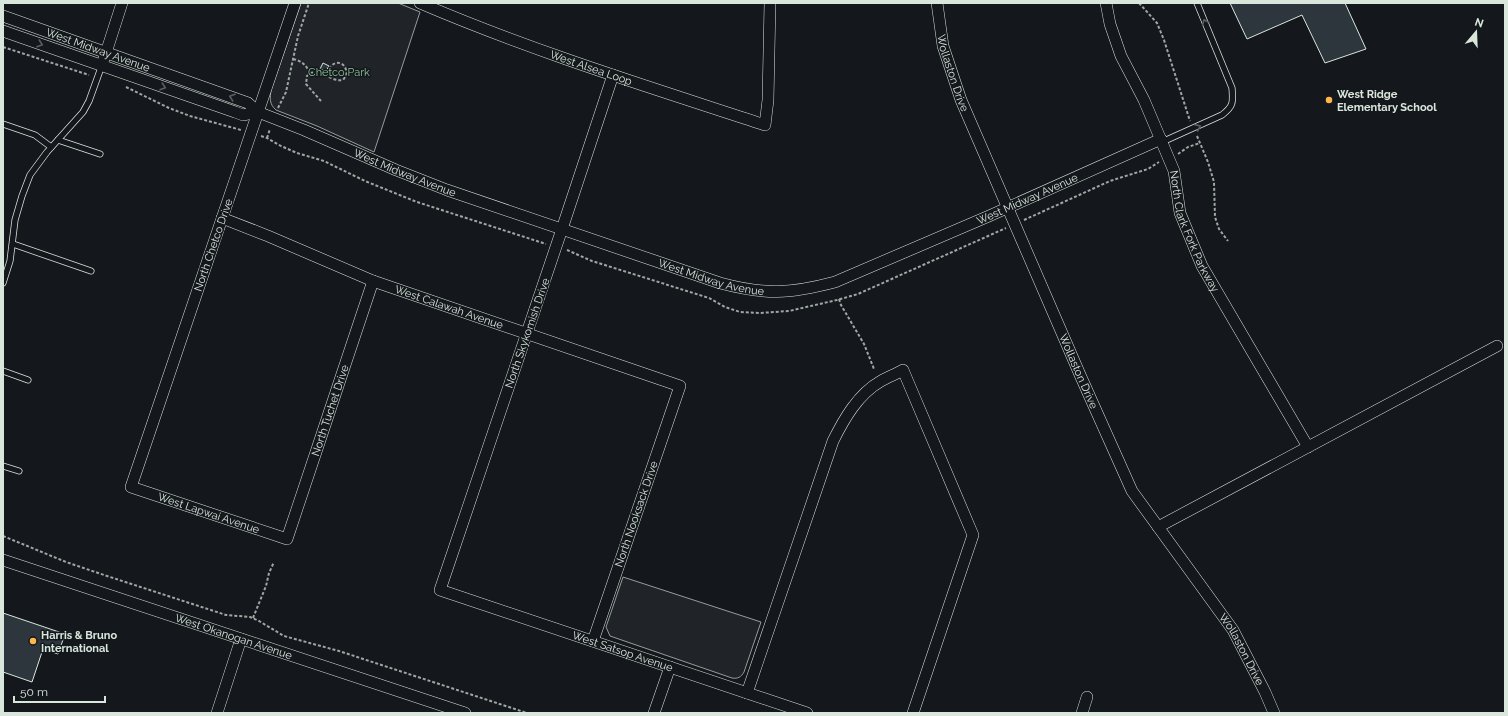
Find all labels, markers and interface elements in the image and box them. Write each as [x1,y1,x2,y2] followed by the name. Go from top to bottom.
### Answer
[1456,12,1496,52] north arrow
[1473,16,1485,31] text: N
[1201,18,1209,25] one-way arrow
[44,26,152,75] street label: West Midway Avenue
[934,34,971,114] street label: Wollaston Drive
[36,39,43,48] one-way arrow
[548,48,634,88] street label: West Alsea Loop
[308,66,370,79] park label: Chetco Park
[159,82,166,90] one-way arrow
[1337,88,1437,114] place label: West Ridge Elementary School
[229,94,236,102] one-way arrow
[1324,95,1334,105] marker: West Ridge Elementary School
[1194,124,1202,132] one-way arrow
[352,146,458,200] street label: West Midway Avenue
[1167,170,1222,294] street label: North Clark Fork Parkway
[975,171,1080,228] street label: West Midway Avenue
[191,197,236,293] street label: North Chetco Drive
[657,256,765,298] street label: West Midway Avenue
[503,276,553,390] street label: North Skykomish Drive
[393,283,505,332] street label: West Calawah Avenue
[1056,332,1101,411] street label: Wollaston Drive
[309,363,352,458] street label: North Tuchet Drive
[612,459,661,569] street label: North Nooksack Drive
[156,490,262,537] street label: West Lapwai Avenue
[173,611,294,662] street label: West Okanogan Avenue
[1216,611,1267,688] street label: Wollaston Drive
[41,629,117,655] place label: Harris & Bruno International
[571,629,675,675] street label: West Satsop Avenue
[28,636,38,646] marker: Harris & Bruno International
[14,678,105,704] scale bar
[20,685,48,699] text: 50 m

